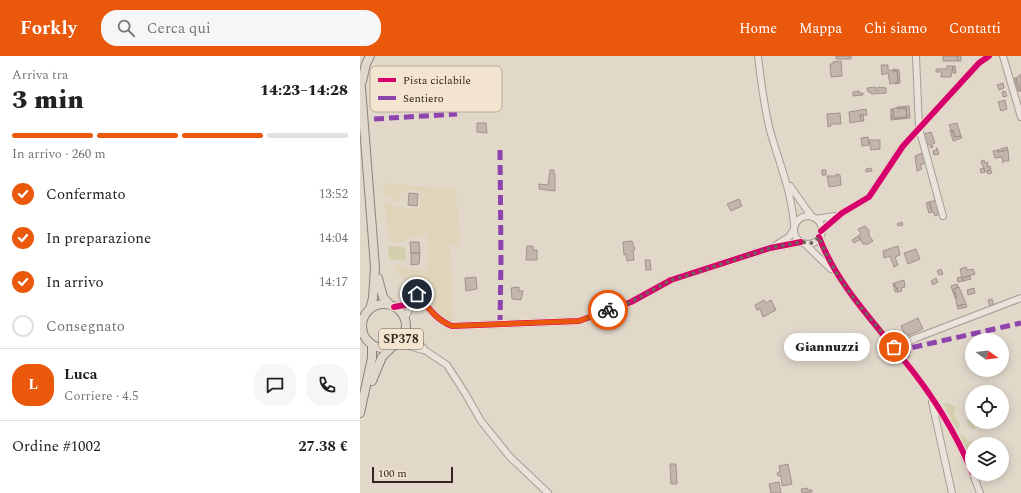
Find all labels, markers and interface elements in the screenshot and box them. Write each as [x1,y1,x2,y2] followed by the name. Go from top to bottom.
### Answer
[101,10,381,46] search box
[20,14,77,43] text: Forkly
[115,17,137,39] icon: search
[147,17,211,40] text: Cerca qui
[739,18,777,39] text: Home
[799,18,842,39] text: Mappa
[864,18,927,39] text: Chi siamo
[949,18,1001,39] text: Contatti
[12,65,68,85] text: Arriva tra
[370,66,502,112] legend
[403,72,471,89] text: Pista ciclabile
[260,79,348,102] text: 14:23–14:28
[12,80,84,120] text: 3 min
[403,90,444,107] text: Sentiero
[12,144,106,164] text: In arrivo · 260 m
[12,183,34,205] icon: check
[46,183,126,206] text: Confermato
[319,184,348,204] text: 13:52
[12,227,34,249] icon: check
[46,227,151,250] text: In preparazione
[319,228,348,248] text: 14:04
[12,271,34,293] icon: check
[46,271,104,294] text: In arrivo
[319,272,348,292] text: 14:17
[400,277,434,311] pin
[406,283,428,305] icon: home
[588,290,628,330] courier
[597,299,619,321] icon: bike
[46,315,125,338] text: Consegnato
[379,329,423,349] road number: SP378
[877,330,911,364] pin
[784,333,870,361] callout: Giannuzzi
[965,333,1009,377] north arrow
[965,333,1009,481] map controls
[883,336,905,358] icon: bag
[795,337,859,357] text: Giannuzzi
[64,363,98,386] text: Luca
[254,364,296,406] button: chat
[306,364,348,406] button: phone
[28,373,38,396] text: L
[965,385,1009,429] button: locate
[64,386,139,406] text: Corriere · 4.5
[12,435,100,458] text: Ordine #1002
[298,435,348,458] text: 27.38 €
[965,437,1009,481] button: layers
[372,465,453,484] scale bar
[378,465,407,482] text: 100 m

